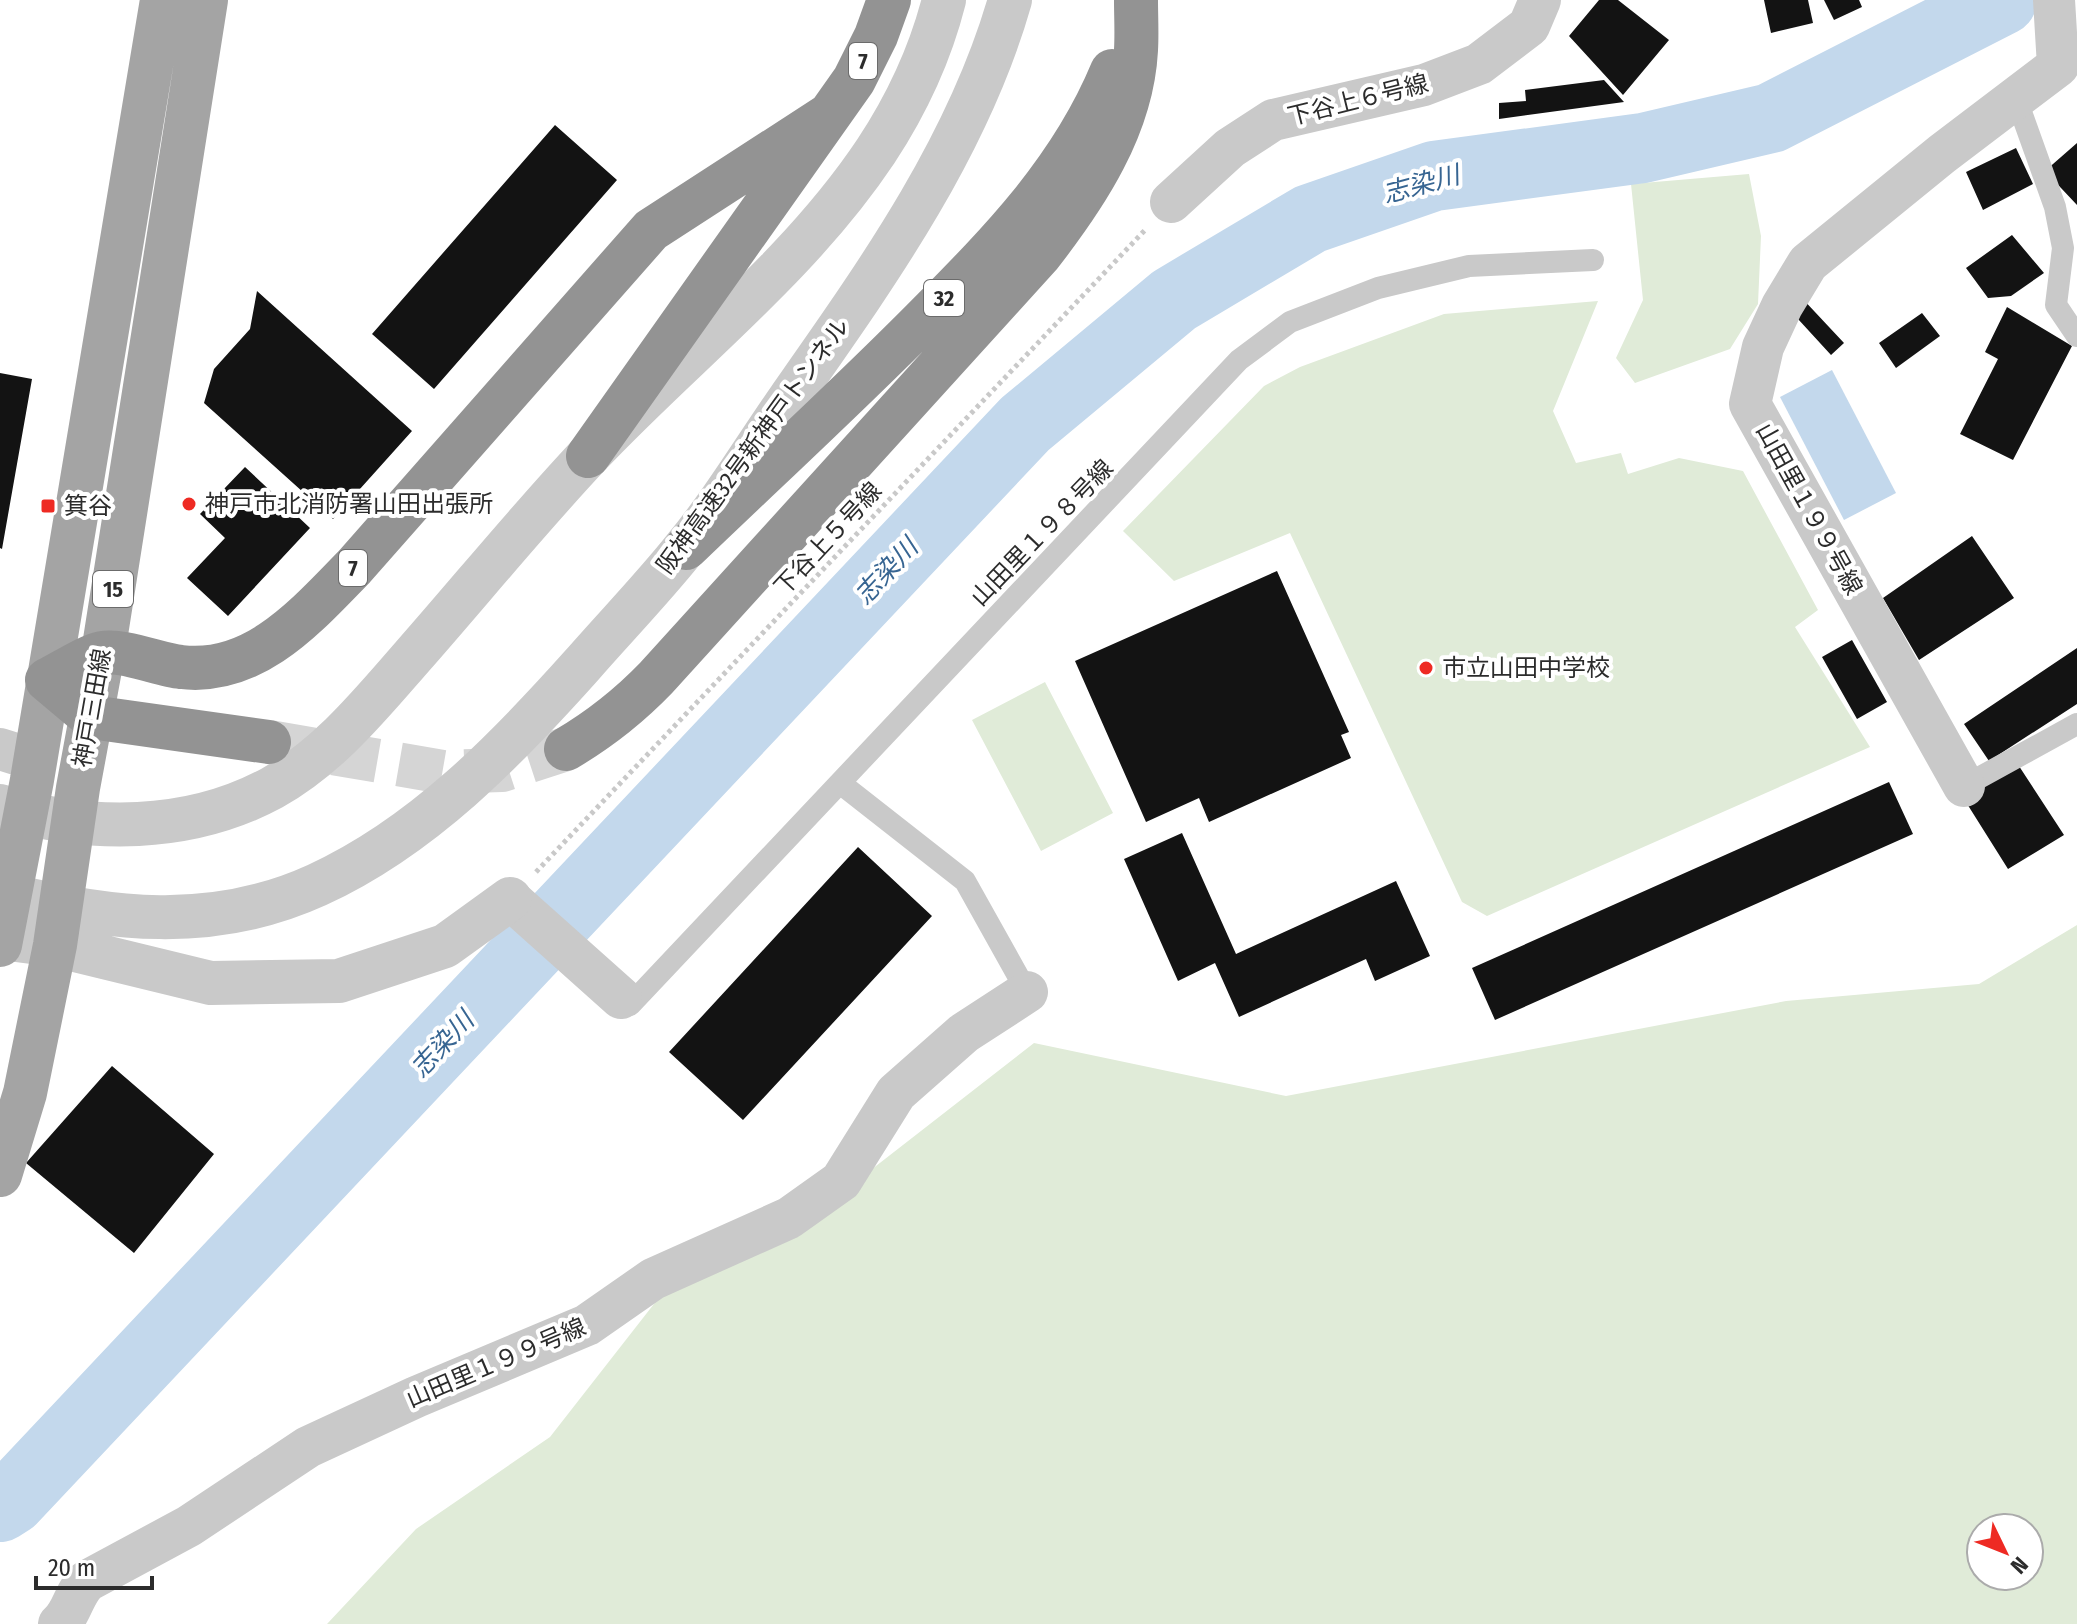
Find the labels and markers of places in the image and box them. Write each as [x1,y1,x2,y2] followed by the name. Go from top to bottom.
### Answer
[205,490,493,518] place label: 神戸市北消防署山田出張所
[64,492,112,520] place label: 箕谷
[180,495,198,513] marker: 神戸市北消防署山田出張所
[39,497,57,515] marker: 箕谷
[1442,654,1610,682] place label: 市立山田中学校
[1417,659,1435,677] marker: 市立山田中学校

